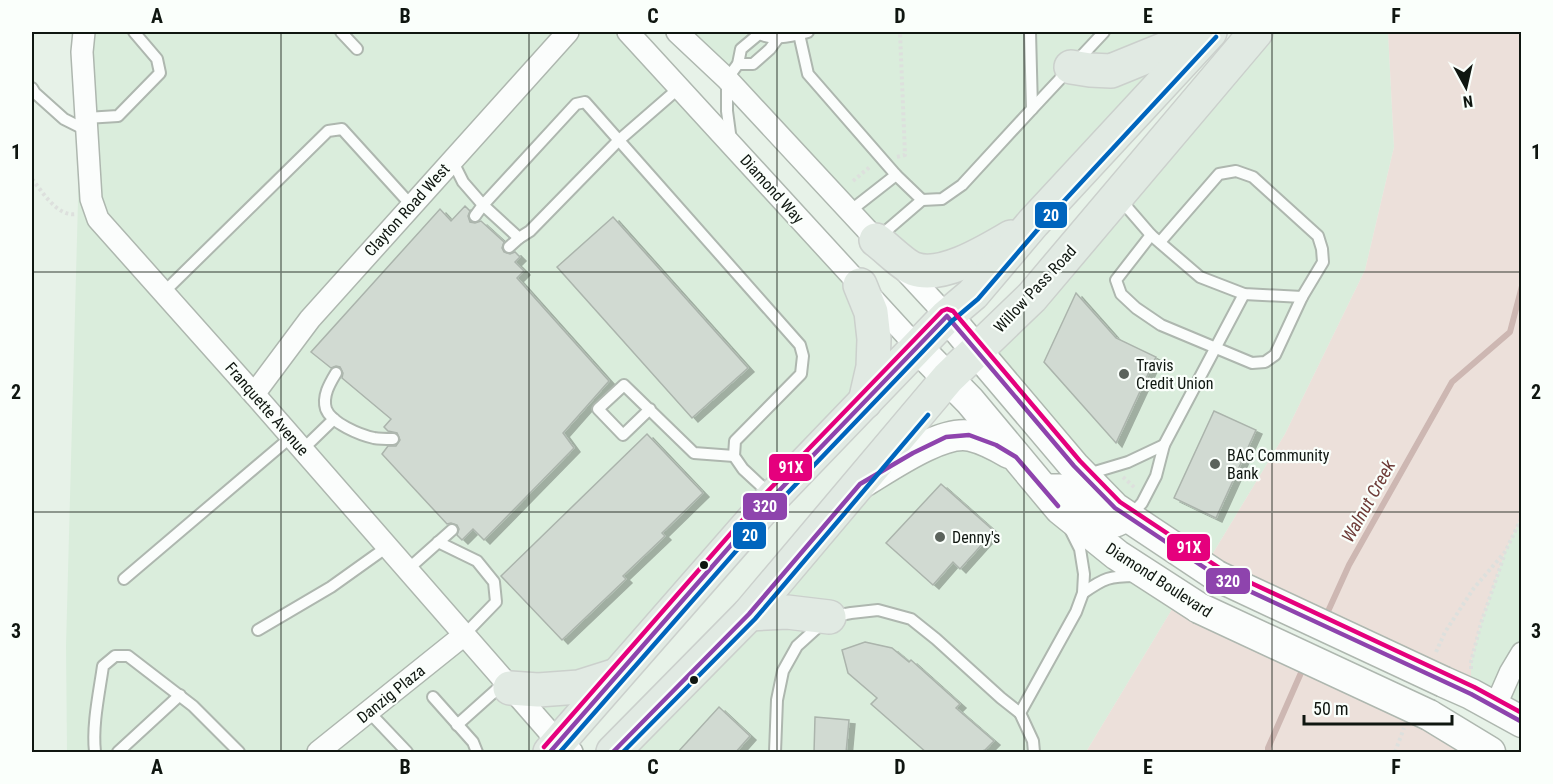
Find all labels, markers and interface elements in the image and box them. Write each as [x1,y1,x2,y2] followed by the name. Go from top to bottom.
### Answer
[151,4,163,28] text: A
[399,4,411,28] text: B
[647,4,659,28] text: C
[894,4,906,28] text: D
[1143,4,1153,28] text: E
[1391,4,1401,28] text: F
[1436,57,1496,117] north arrow
[1462,91,1474,111] text: N
[11,140,21,164] text: 1
[1531,140,1541,164] text: 1
[736,151,808,228] street label: Diamond Way
[360,160,454,260] street label: Clayton Road West
[1034,201,1068,229] line badge: 20
[1043,206,1059,225] text: 20
[990,242,1080,336] street label: Willow Pass Road
[1136,356,1214,393] place label: Travis Credit Union
[221,358,313,460] street label: Franquette Avenue
[1117,367,1131,381] marker: Travis Credit Union
[11,380,21,404] text: 2
[1531,380,1541,404] text: 2
[1227,446,1330,483] place label: BAC Community Bank
[768,453,813,482] line badge: 91X
[1337,455,1400,546] water label: Walnut Creek
[1208,457,1222,471] marker: BAC Community Bank
[778,458,804,477] text: 91X
[742,492,788,521] line badge: 320
[753,497,777,516] text: 320
[732,521,767,550] line badge: 20
[742,526,758,545] text: 20
[952,528,1000,547] place label: Denny's
[933,530,947,544] marker: Denny's
[1166,533,1211,562] line badge: 91X
[1176,538,1202,557] text: 91X
[1102,539,1216,621] street label: Diamond Boulevard
[698,559,710,571] unlabelled marker
[1205,567,1251,595] line badge: 320
[1216,572,1240,591] text: 320
[11,619,21,643] text: 3
[1531,619,1541,643] text: 3
[353,661,429,727] street label: Danzig Plaza
[688,674,700,686] unlabelled marker
[1304,688,1452,726] scale bar
[1313,698,1348,719] text: 50 m
[151,755,163,779] text: A
[399,755,411,779] text: B
[647,755,659,779] text: C
[894,755,906,779] text: D
[1143,755,1153,779] text: E
[1391,755,1401,779] text: F

